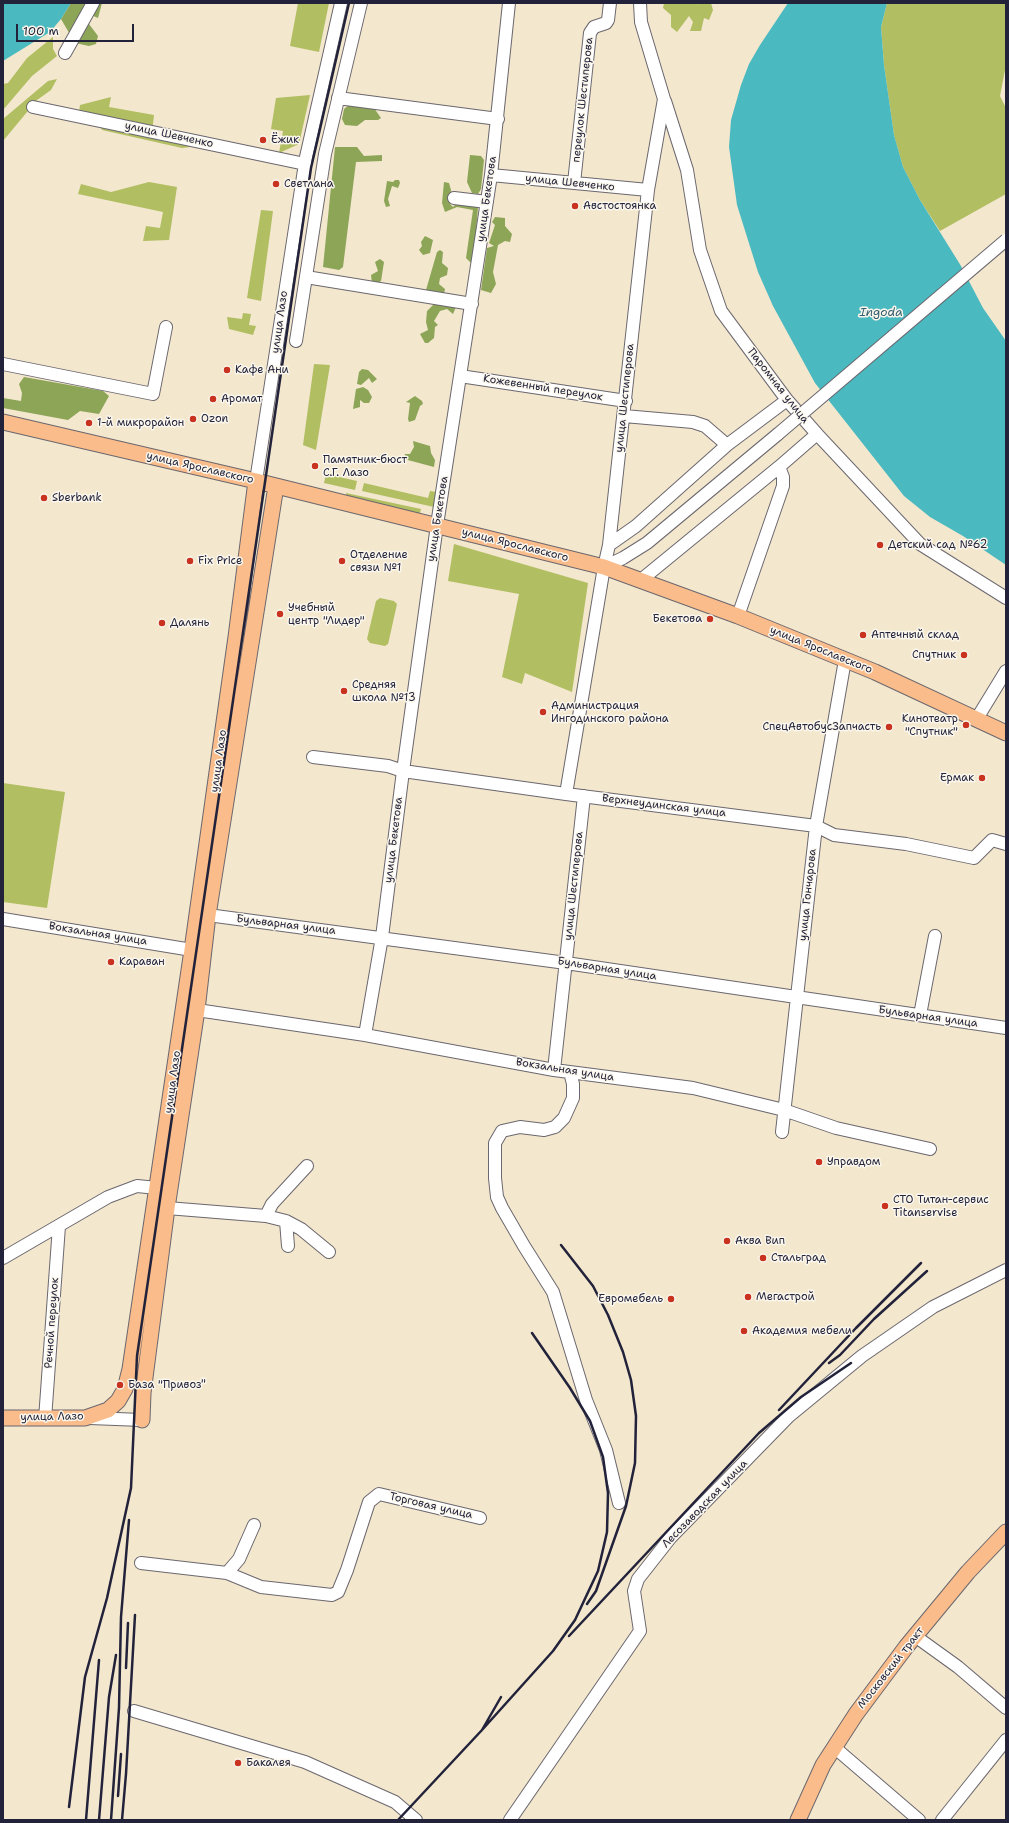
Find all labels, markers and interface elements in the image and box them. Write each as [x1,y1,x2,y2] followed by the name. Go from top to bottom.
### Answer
[18,16,136,42] scale bar
[23,23,59,39] text: 100 m
[570,37,596,163] street label: переулок Шестиперова
[124,119,214,151] street label: улица Шевченко
[271,133,299,147] place label: Ёжик
[258,135,268,145] marker: Ёжик
[474,155,500,243] street label: улица Бекетова
[525,172,615,194] street label: улица Шевченко
[284,177,334,191] place label: Светлана
[271,179,281,189] marker: Светлана
[583,199,656,213] place label: Австостоянка
[570,201,580,211] marker: Австостоянка
[269,290,291,354] street label: улица Лазо
[859,306,903,320] water label: Ingoda
[613,343,637,453] street label: улица Шестиперова
[745,346,811,426] street label: Паромная улица
[235,363,289,377] place label: Кафе Ани
[222,365,232,375] marker: Кафе Ани
[482,372,604,404] street label: Кожевенный переулок
[221,392,262,406] place label: Аромат
[208,394,218,404] marker: Аромат
[201,412,228,426] place label: Ozon
[188,414,198,424] marker: Ozon
[97,416,184,430] place label: 1-й микрорайон
[84,418,94,428] marker: 1-й микрорайон
[145,449,255,487] street label: улица Ярославского
[323,453,407,479] place label: Памятник-бюст С.Г. Лазо
[310,461,320,471] marker: Памятник-бюст С.Г. Лазо
[425,475,451,563] street label: улица Бекетова
[52,491,102,505] place label: Sberbank
[39,493,49,503] marker: Sberbank
[460,525,570,565] street label: улица Ярославского
[888,538,988,552] place label: Детский сад №62
[875,540,885,550] marker: Детский сад №62
[350,548,408,574] place label: Отделение связи №1
[198,554,242,568] place label: Fix Price
[185,556,195,566] marker: Fix Price
[337,556,347,566] marker: Отделение связи №1
[288,601,365,627] place label: Учебный центр "Лидер"
[275,609,285,619] marker: Учебный центр "Лидер"
[653,612,702,626] place label: Бекетова
[705,614,715,624] marker: Бекетова
[170,616,209,630] place label: Далянь
[157,618,167,628] marker: Далянь
[768,623,874,677] street label: улица Ярославского
[871,628,959,642] place label: Аптечный склад
[858,630,868,640] marker: Аптечный склад
[912,648,956,662] place label: Спутник
[959,650,969,660] marker: Спутник
[352,678,416,704] place label: Средняя школа №13
[339,686,349,696] marker: Средняя школа №13
[551,699,669,725] place label: Администрация Ингодинского района
[538,707,548,717] marker: Администрация Ингодинского района
[902,712,958,738] place label: Кинотеатр "Спутник"
[762,720,881,734] place label: СпецАвтобусЗапчасть
[961,720,971,730] marker: Кинотеатр "Спутник"
[884,722,894,732] marker: СпецАвтобусЗапчасть
[208,729,230,793] street label: улица Лазо
[940,771,974,785] place label: Ермак
[977,773,987,783] marker: Ермак
[601,792,727,820] street label: Верхнеудинская улица
[382,796,406,884] street label: улица Бекетова
[562,831,586,941] street label: улица Шестиперова
[797,848,819,942] street label: улица Гончарова
[235,912,337,938] street label: Бульварная улица
[48,920,148,948] street label: Вокзальная улица
[119,955,165,969] place label: Караван
[556,955,658,983] street label: Бульварная улица
[106,957,116,967] marker: Караван
[877,1003,979,1031] street label: Бульварная улица
[162,1050,184,1114] street label: улица Лазо
[515,1056,615,1084] street label: Вокзальная улица
[827,1155,880,1169] place label: Управдом
[814,1157,824,1167] marker: Управдом
[893,1193,989,1219] place label: СТО Титан-сервис Titanservise
[880,1201,890,1211] marker: СТО Титан-сервис Titanservise
[735,1234,785,1248] place label: Аква Вип
[722,1236,732,1246] marker: Аква Вип
[771,1251,826,1265] place label: Стальград
[758,1253,768,1263] marker: Стальград
[42,1277,62,1369] street label: Речной переулок
[756,1290,815,1304] place label: Мегастрой
[598,1292,663,1306] place label: Евромебель
[743,1292,753,1302] marker: Мегастрой
[666,1294,676,1304] marker: Евромебель
[752,1324,852,1338] place label: Академия мебели
[739,1326,749,1336] marker: Академия мебели
[128,1378,206,1392] place label: База "Привоз"
[115,1380,125,1390] marker: База "Привоз"
[20,1410,84,1424] street label: улица Лазо
[660,1457,750,1551] street label: Лесозаводская улица
[388,1490,474,1522] street label: Торговая улица
[855,1625,927,1711] street label: Московский тракт
[246,1756,291,1770] place label: Бакалея
[233,1758,243,1768] marker: Бакалея

